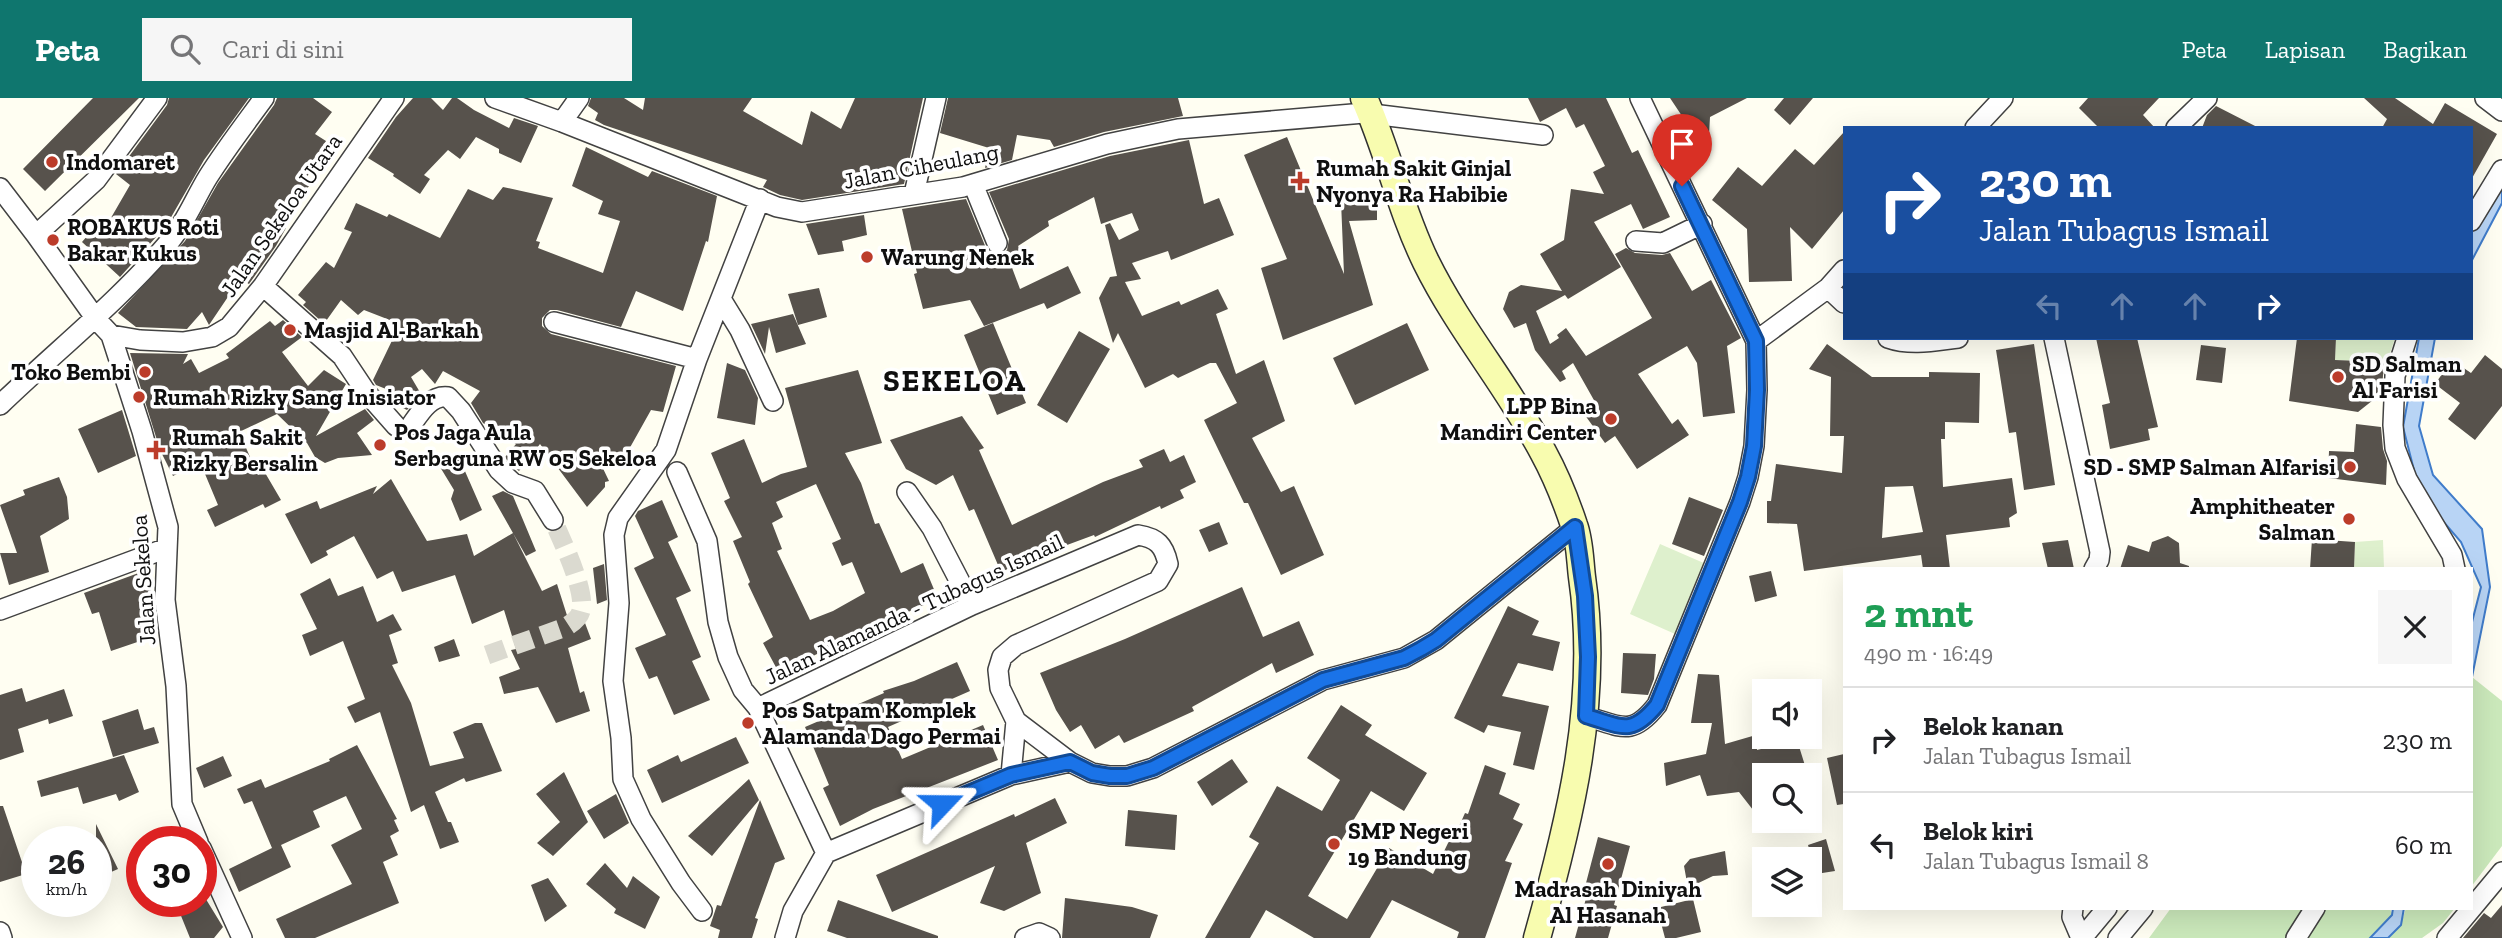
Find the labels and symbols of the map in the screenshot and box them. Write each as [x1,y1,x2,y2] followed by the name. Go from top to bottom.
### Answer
[1652,114,1712,186] pin
[214,128,348,302] street label: Jalan Sekeloa Utara
[841,137,1001,195] street label: Jalan Ciheulang
[66,148,176,176] place label: Indomaret
[44,154,60,170] marker: Indomaret
[1316,154,1512,208] place label: Rumah Sakit Ginjal Nyonya Ra Habibie
[1290,171,1310,191] marker: Rumah Sakit Ginjal Nyonya Ra Habibie
[67,213,219,267] place label: ROBAKUS Roti Bakar Kukus
[45,232,61,248] marker: ROBAKUS Roti Bakar Kukus
[881,243,1035,271] place label: Warung Nenek
[859,249,875,265] marker: Warung Nenek
[304,316,480,344] place label: Masjid Al-Barkah
[282,322,298,338] marker: Masjid Al-Barkah
[2352,350,2462,404] place label: SD Salman Al Farisi
[11,358,131,386] place label: Toko Bembi
[883,363,1027,399] district label: SEKELOA
[137,364,153,380] marker: Toko Bembi
[2330,369,2346,385] marker: SD Salman Al Farisi
[153,383,436,411] place label: Rumah Rizky Sang Inisiator
[131,389,147,405] marker: Rumah Rizky Sang Inisiator
[1440,392,1597,446] place label: LPP Bina Mandiri Center
[1603,411,1619,427] marker: LPP Bina Mandiri Center
[394,418,657,472] place label: Pos Jaga Aula Serbaguna RW 05 Sekeloa
[172,423,318,477] place label: Rumah Sakit Rizky Bersalin
[372,437,388,453] marker: Pos Jaga Aula Serbaguna RW 05 Sekeloa
[146,440,166,460] marker: Rumah Sakit Rizky Bersalin
[2083,453,2336,481] place label: SD - SMP Salman Alfarisi
[2342,459,2358,475] marker: SD - SMP Salman Alfarisi
[2190,492,2335,546] place label: Amphitheater Salman
[2341,511,2357,527] marker: Amphitheater Salman
[124,514,162,646] street label: Jalan Sekeloa
[760,527,1068,691] street label: Jalan Alamanda - Tubagus Ismail
[762,696,1001,750] place label: Pos Satpam Komplek Alamanda Dago Permai
[740,715,756,731] marker: Pos Satpam Komplek Alamanda Dago Permai
[905,767,979,841] position arrow
[1348,817,1469,871] place label: SMP Negeri 19 Bandung
[126,826,217,917] speed limit sign: 30
[1326,836,1342,852] marker: SMP Negeri 19 Bandung
[1600,856,1616,872] marker: Madrasah Diniyah Al Hasanah
[1514,875,1702,929] place label: Madrasah Diniyah Al Hasanah

